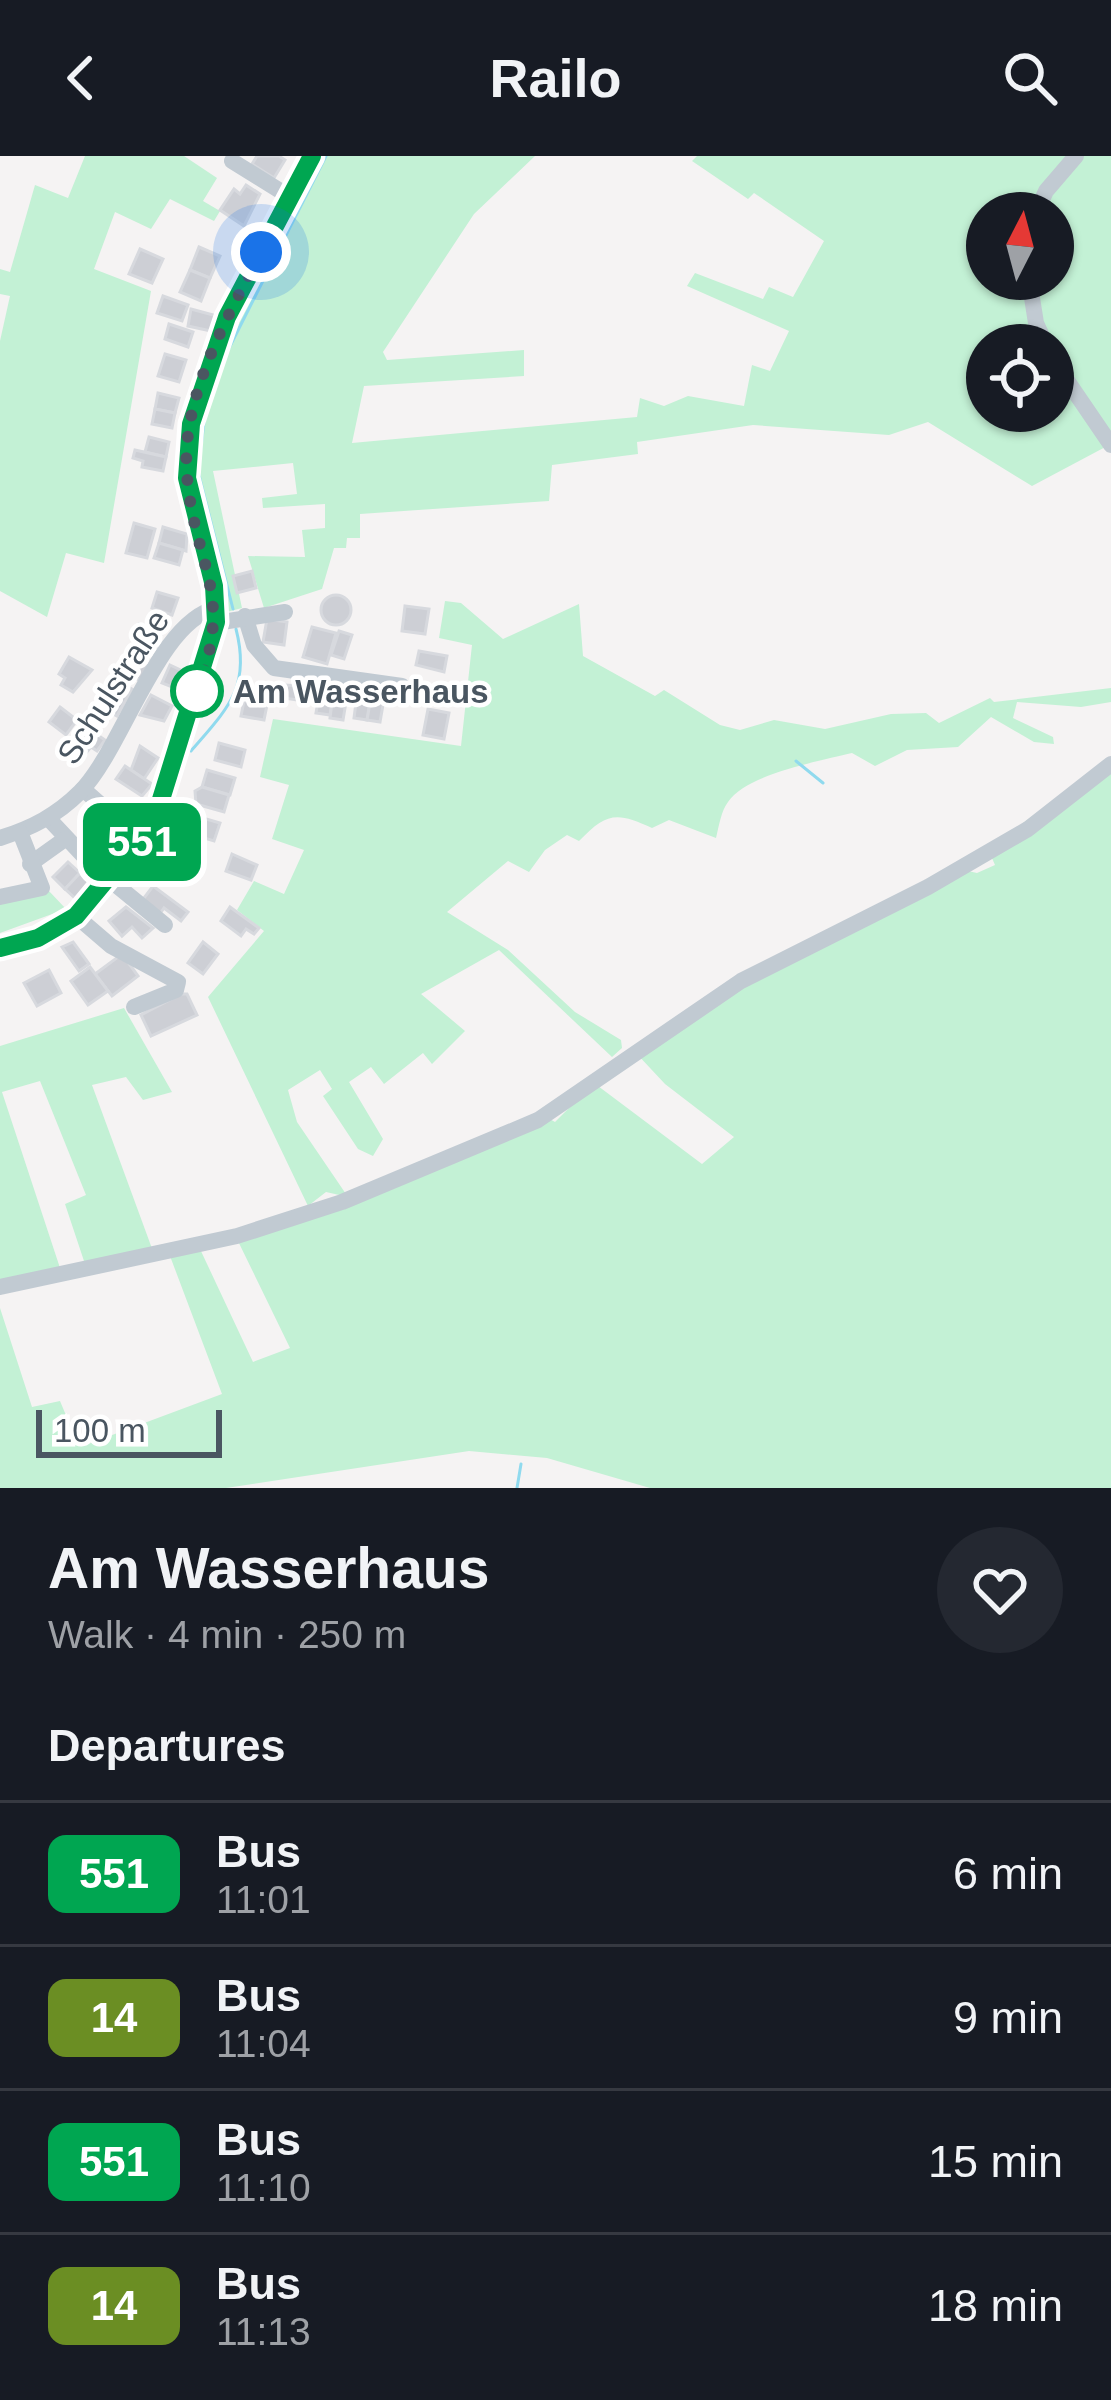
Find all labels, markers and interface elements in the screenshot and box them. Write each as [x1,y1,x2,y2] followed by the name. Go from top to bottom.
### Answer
[48,45,114,111] icon: back
[997,45,1063,111] icon: search
[489,48,622,108] text: Railo
[966,192,1074,300] north arrow
[966,192,1074,432] map controls
[231,222,291,282] your location
[966,324,1074,432] button: locate
[50,603,176,771] street label: Schulstraße
[172,666,222,716] marker: Am Wasserhaus
[233,673,489,710] place label: Am Wasserhaus
[73,803,211,881] line badge: 551
[107,818,177,865] text: 551
[36,1404,222,1457] scale bar
[54,1412,146,1449] text: 100 m
[937,1527,1063,1653] button: heart
[48,1536,489,1600] text: Am Wasserhaus
[48,1613,406,1656] text: Walk · 4 min · 250 m
[48,1720,286,1771] text: Departures
[216,1826,301,1877] text: Bus
[953,1848,1063,1899] text: 6 min
[79,1850,149,1897] text: 551
[216,1878,311,1921] text: 11:01
[216,1970,301,2021] text: Bus
[953,1992,1063,2043] text: 9 min
[91,1994,137,2041] text: 14
[216,2022,311,2065] text: 11:04
[216,2114,301,2165] text: Bus
[928,2136,1063,2187] text: 15 min
[79,2138,149,2185] text: 551
[216,2166,311,2209] text: 11:10
[216,2258,301,2309] text: Bus
[928,2280,1063,2331] text: 18 min
[91,2282,137,2329] text: 14
[216,2310,311,2353] text: 11:13

